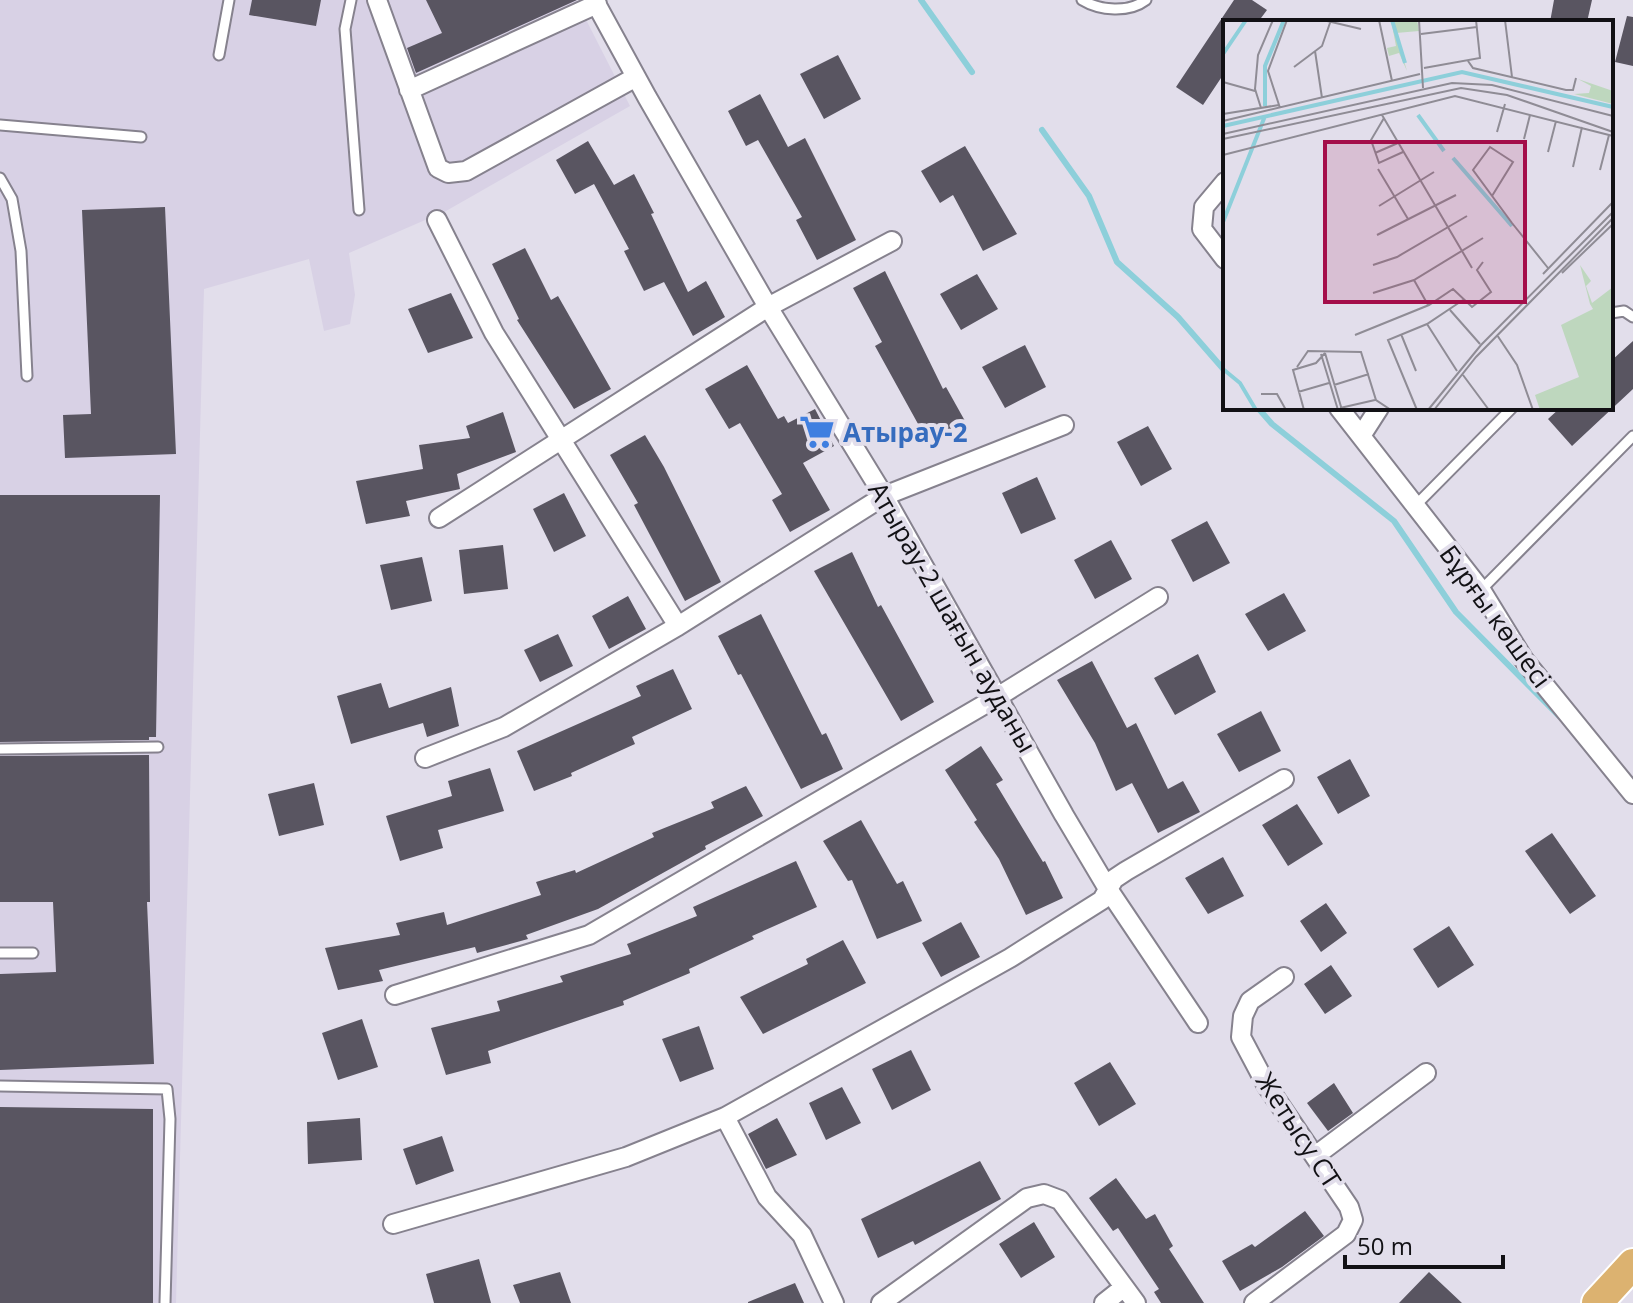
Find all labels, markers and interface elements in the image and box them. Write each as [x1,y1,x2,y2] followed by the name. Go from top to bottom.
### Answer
[1223,20,1613,410] inset map
[798,413,836,451] supermarket icon: Атырау-2
[843,414,968,450] place label: Атырау-2
[861,475,1045,759] street label: Атырау-2 шағын ауданы
[1432,537,1560,695] street label: Бұрғы көшесі
[1248,1065,1350,1196] street label: Жетысу СТ
[1345,1219,1503,1269] scale bar
[1357,1229,1413,1262] text: 50 m

